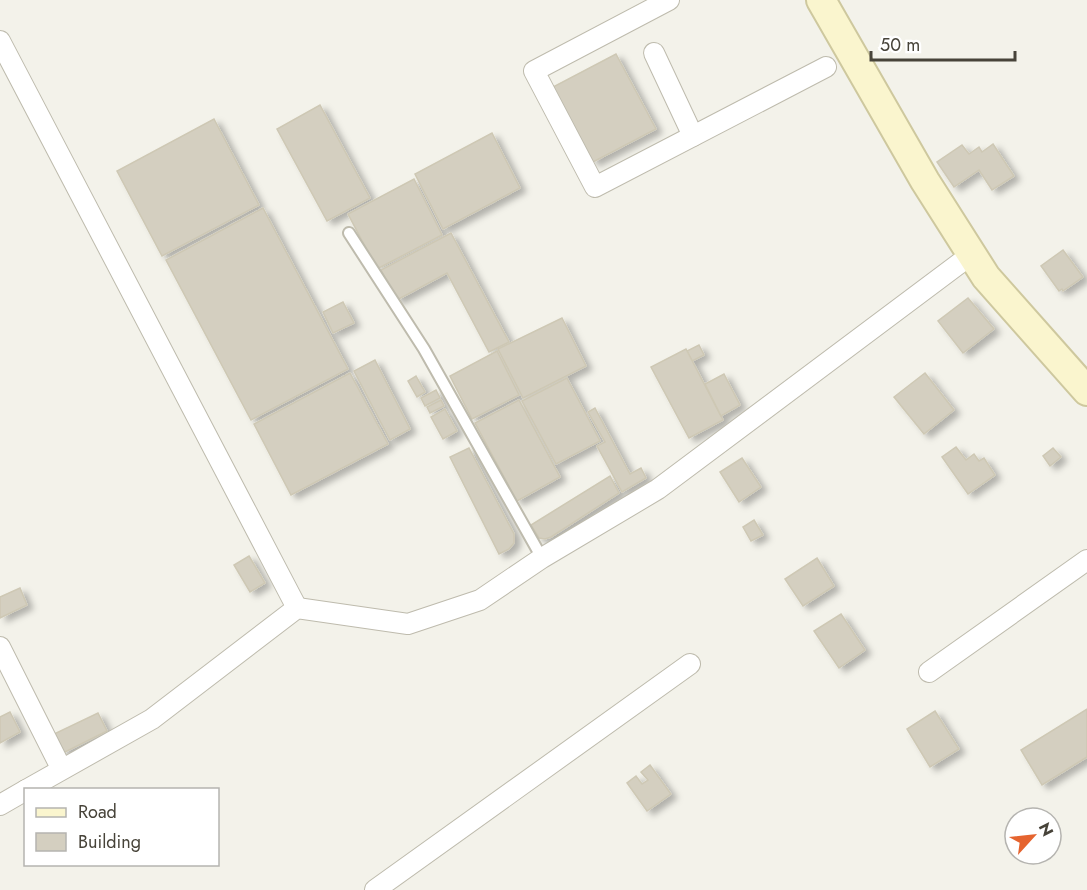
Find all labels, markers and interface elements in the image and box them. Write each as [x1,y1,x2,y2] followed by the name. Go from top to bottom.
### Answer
[871,24,1015,62] scale bar
[880,32,920,58] text: 50 m
[24,788,219,866] legend
[78,799,117,825] text: Road
[1003,806,1063,866] north arrow
[1033,819,1059,840] text: N
[78,829,141,855] text: Building

